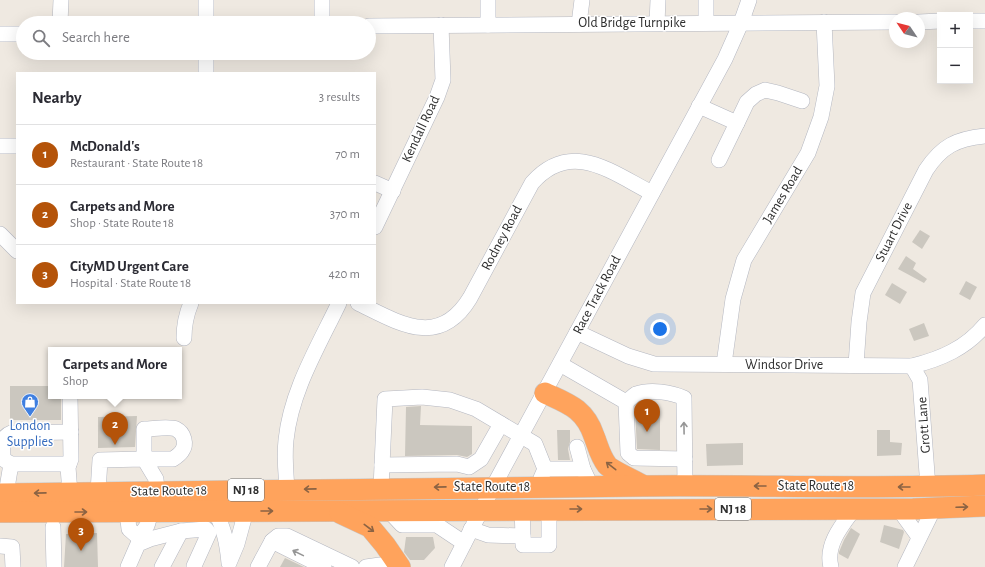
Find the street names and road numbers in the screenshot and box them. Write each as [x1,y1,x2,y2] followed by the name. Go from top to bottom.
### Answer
[578,16,686,30] street label: Old Bridge Turnpike
[399,93,443,165] street label: Kendall Road
[761,164,805,226] street label: James Road
[873,200,915,264] street label: Stuart Drive
[479,203,525,273] street label: Rodney Road
[570,253,624,337] street label: Race Track Road
[745,358,823,372] street label: Windsor Drive
[915,396,933,454] street label: Grott Lane
[228,479,264,501] road number: NJ 18
[778,479,854,493] street label: State Route 18
[454,480,530,494] street label: State Route 18
[131,483,207,499] street label: State Route 18
[715,498,751,520] road number: NJ 18

